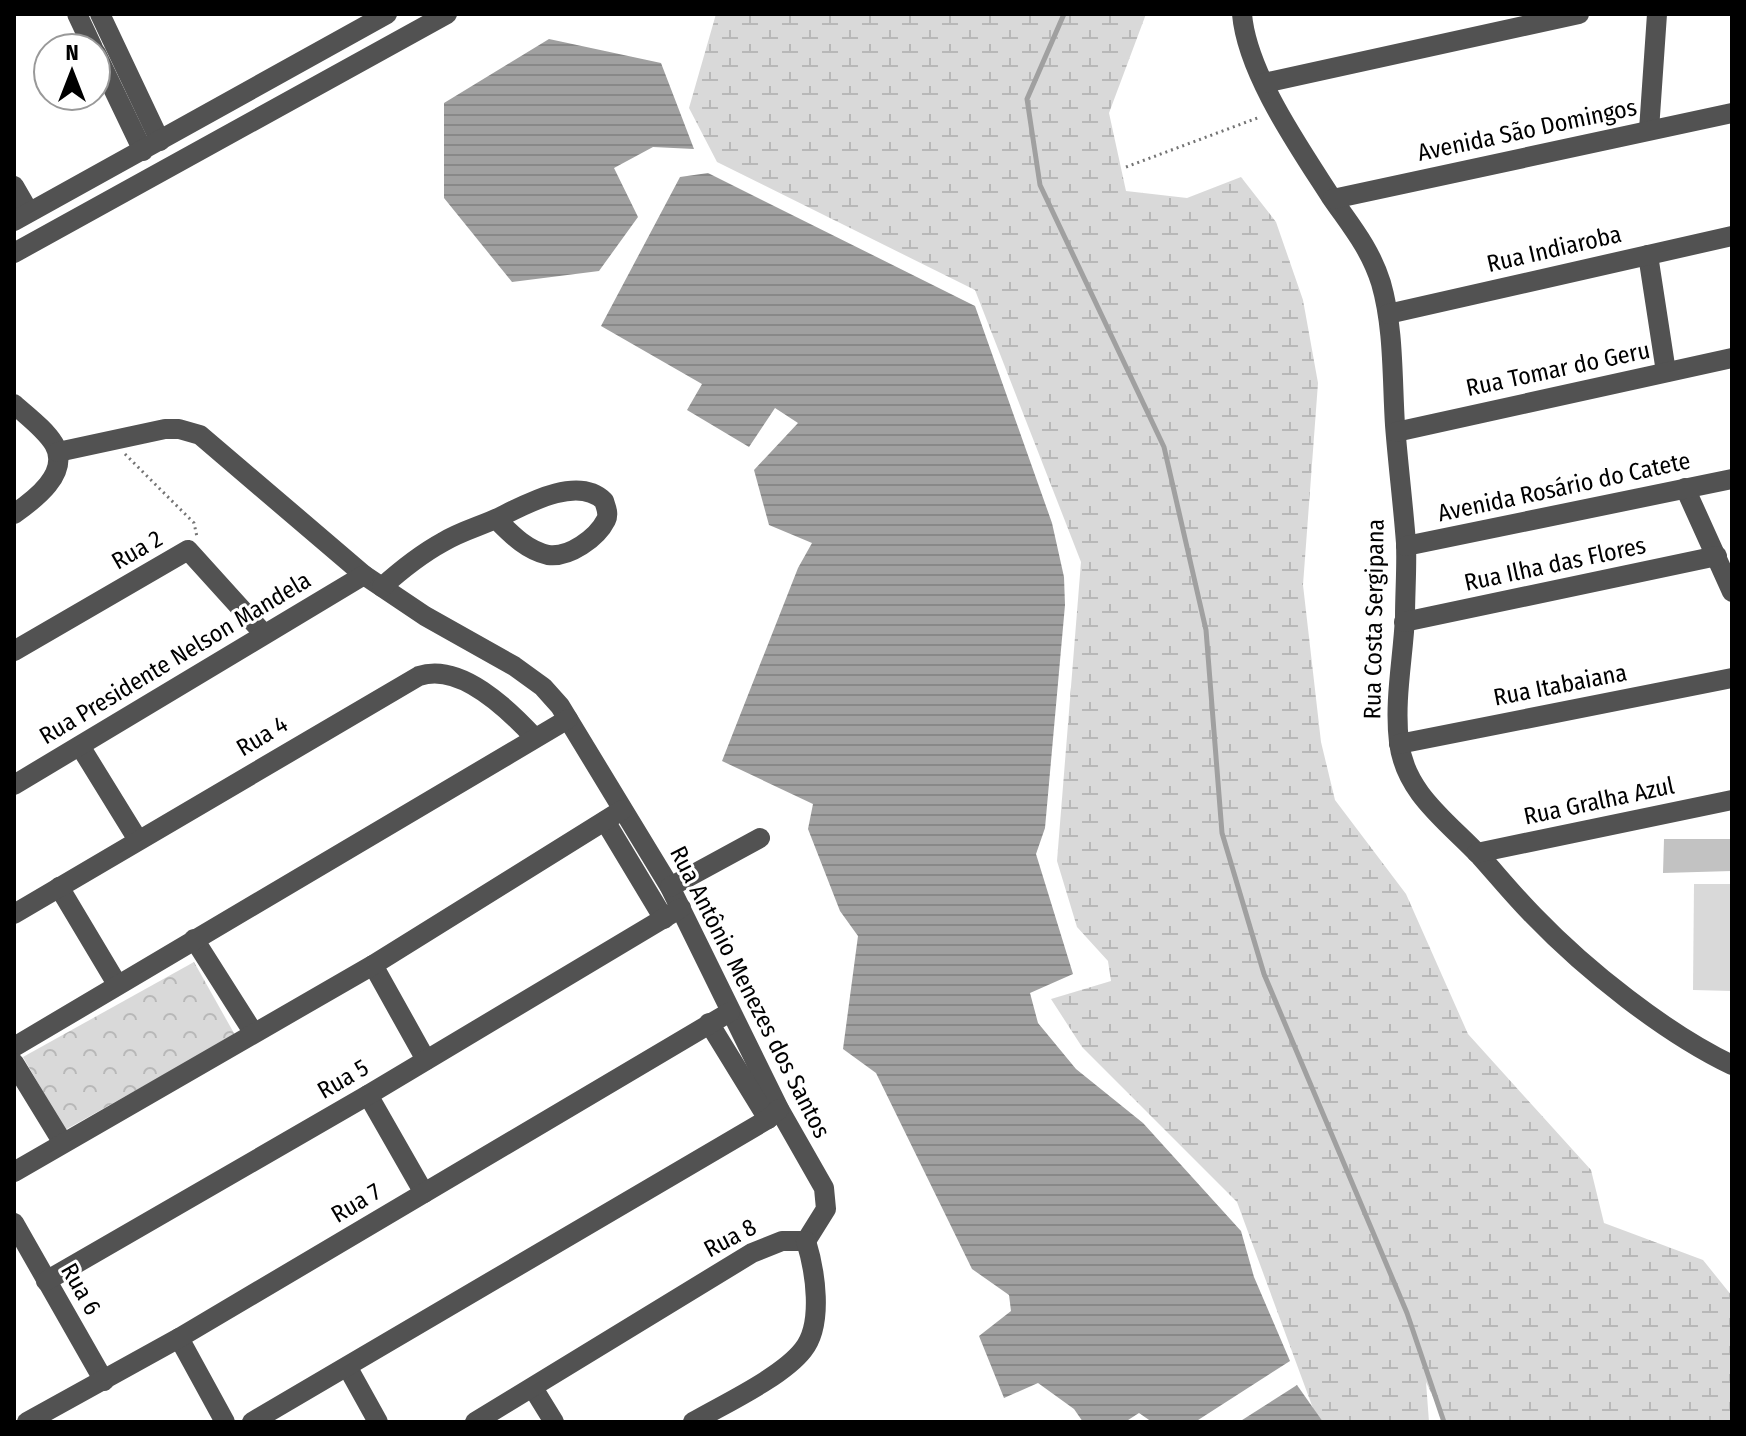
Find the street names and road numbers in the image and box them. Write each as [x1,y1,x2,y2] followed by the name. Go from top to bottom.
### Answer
[1415,93,1639,167] street label: Avenida São Domingos
[1484,220,1624,278] street label: Rua Indiaroba
[1463,336,1653,402] street label: Rua Tomar do Geru
[1435,447,1693,527] street label: Avenida Rosário do Catete
[1358,518,1390,720] street label: Rua Costa Sergipana
[107,524,167,576] street label: Rua 2
[1462,531,1648,597] street label: Rua Ilha das Flores
[34,566,316,750] street label: Rua Presidente Nelson Mandela
[1491,658,1629,712] street label: Rua Itabaiana
[231,710,293,762] street label: Rua 4
[1521,771,1677,831] street label: Rua Gralha Azul
[664,841,836,1143] street label: Rua Antônio Menezes dos Santos
[313,1053,373,1105] street label: Rua 5
[326,1177,386,1229] street label: Rua 7
[699,1213,761,1263] street label: Rua 8
[55,1258,107,1320] street label: Rua 6

